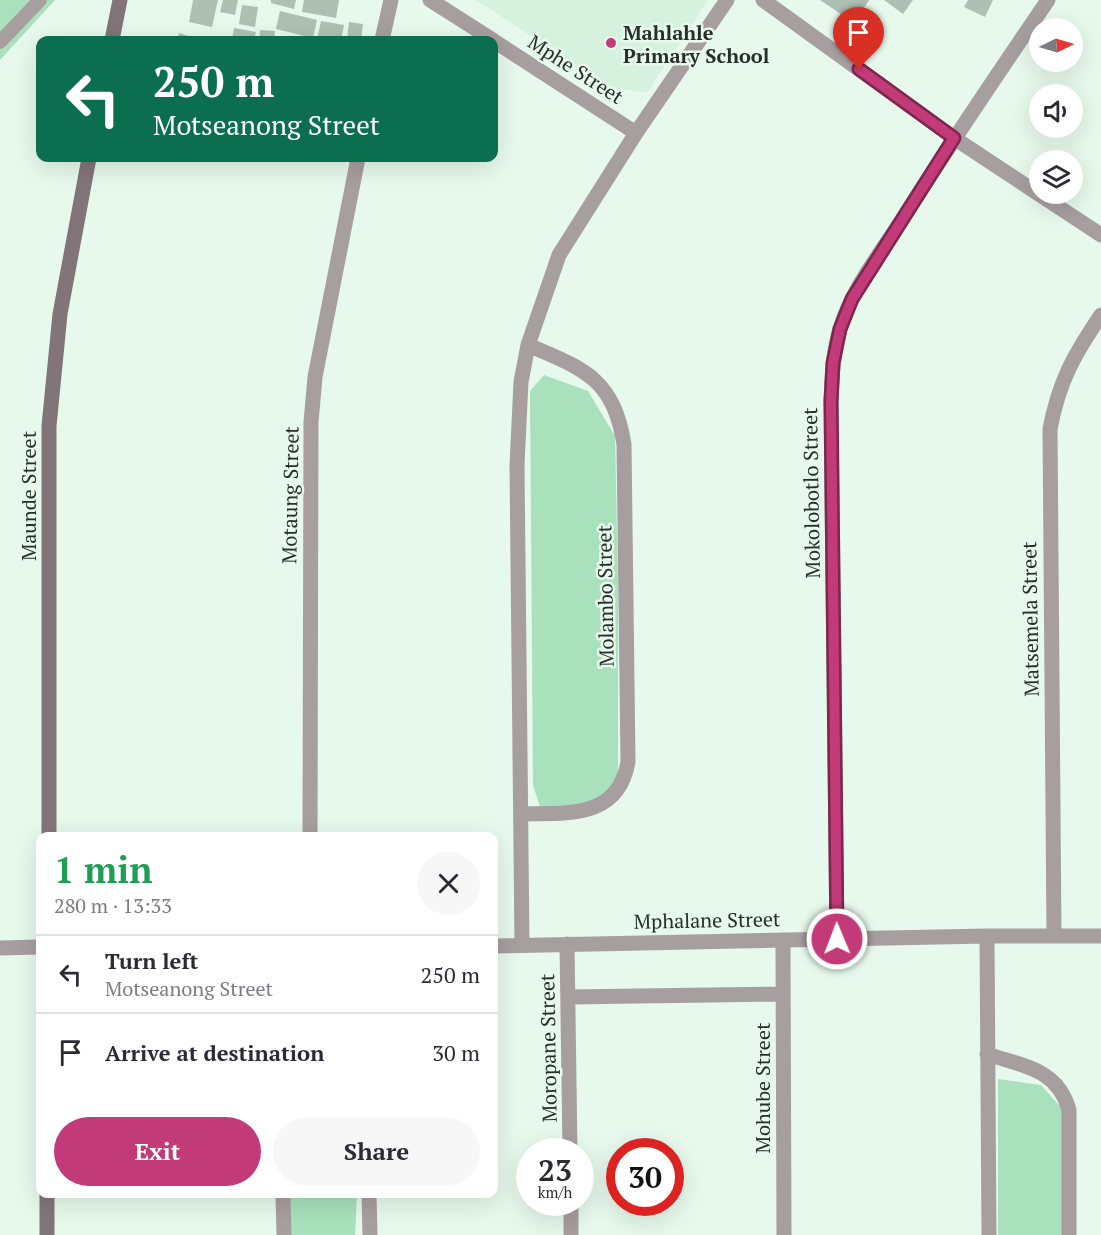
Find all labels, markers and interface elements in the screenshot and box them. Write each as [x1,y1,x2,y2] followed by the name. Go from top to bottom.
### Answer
[833,7,884,69] pin
[842,16,875,49] icon: arrive
[1029,18,1083,72] north arrow
[1029,18,1083,204] map controls
[623,19,770,69] place label: Mahlahle Primary School
[523,28,629,110] street label: Mphe Street
[604,36,618,50] marker: Mahlahle Primary School
[153,53,274,109] text: 250 m
[54,60,132,138] icon: left
[1029,84,1083,138] button: sound
[153,107,380,143] text: Motseanong Street
[1029,150,1083,204] button: layers
[796,407,826,579] street label: Mokolobotlo Street
[275,425,305,564] street label: Motaung Street
[15,430,42,561] street label: Maunde Street
[590,524,620,667] street label: Molambo Street
[1015,541,1045,697] street label: Matsemela Street
[54,846,152,893] text: 1 min
[417,852,480,915] button: close
[54,892,172,919] text: 280 m · 13:33
[633,905,781,935] street label: Mphalane Street
[805,907,869,971] position arrow
[105,946,198,975] text: Turn left
[54,958,87,991] icon: left
[420,960,480,989] text: 250 m
[533,973,563,1123] street label: Moropane Street
[105,975,273,1002] text: Motseanong Street
[749,1022,776,1153] street label: Mohube Street
[54,1036,87,1069] icon: arrive
[105,1038,324,1067] text: Arrive at destination
[432,1038,480,1067] text: 30 m
[54,1117,261,1186] button: Exit
[273,1117,480,1186] button: Share
[606,1138,684,1216] speed limit sign: 30
[538,1150,572,1190] text: 23
[538,1182,572,1202] text: km/h

